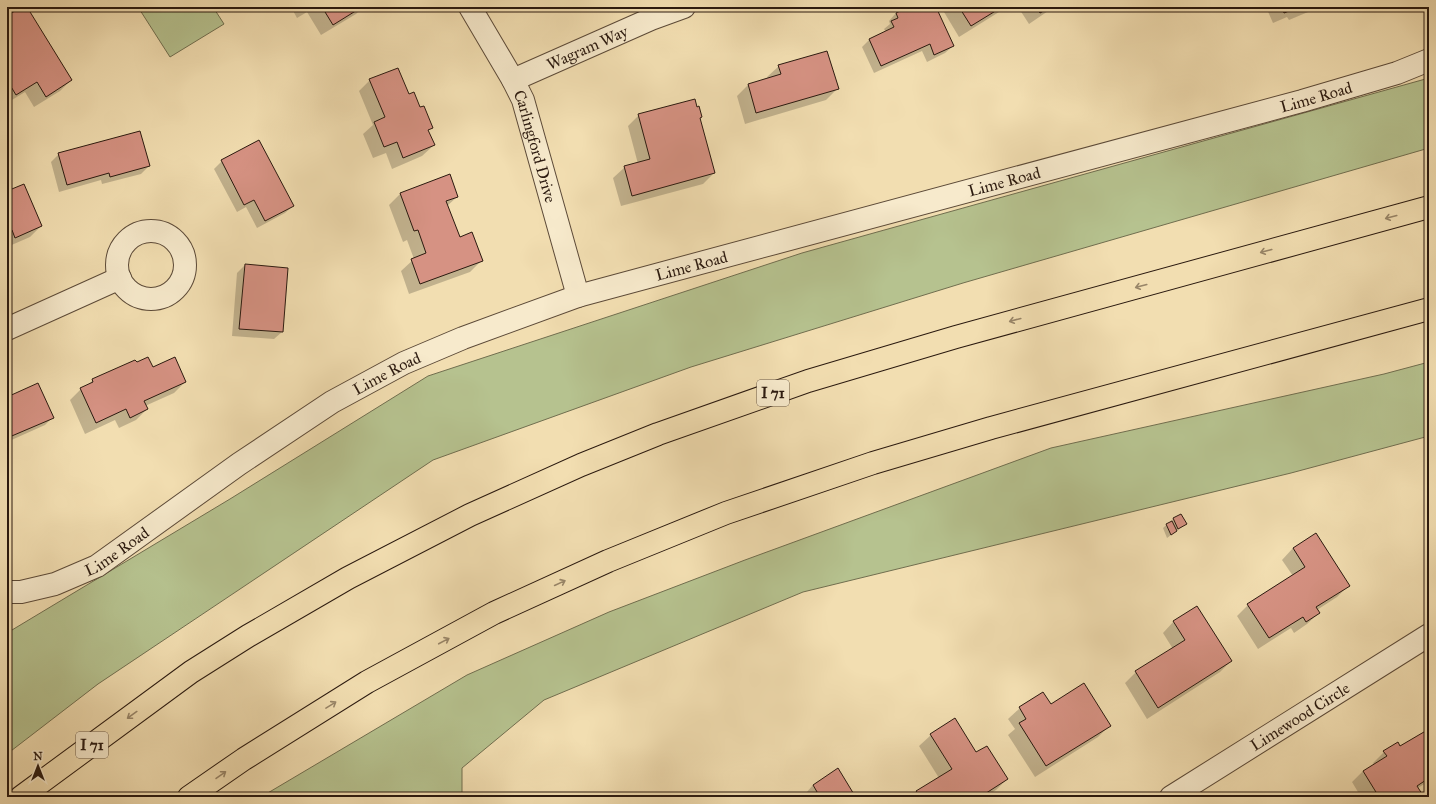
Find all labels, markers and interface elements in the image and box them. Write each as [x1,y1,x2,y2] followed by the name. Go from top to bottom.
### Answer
[544,21,631,73] street label: Wagram Way
[1278,77,1354,116] street label: Lime Road
[510,87,561,205] street label: Carlingford Drive
[966,162,1042,200] street label: Lime Road
[1385,214,1398,222] one-way arrow
[653,247,729,284] street label: Lime Road
[1260,248,1273,255] one-way arrow
[1134,283,1147,290] one-way arrow
[1009,317,1022,325] one-way arrow
[349,348,423,399] street label: Lime Road
[757,380,789,406] road number: I 71
[82,523,152,580] street label: Lime Road
[554,579,566,586] one-way arrow
[437,637,449,644] one-way arrow
[1247,678,1353,754] street label: Limewood Circle
[325,701,336,709] one-way arrow
[127,711,138,720] one-way arrow
[76,732,108,758] road number: I 71
[18,746,58,786] north arrow
[33,750,43,763] text: N
[215,771,226,779] one-way arrow

